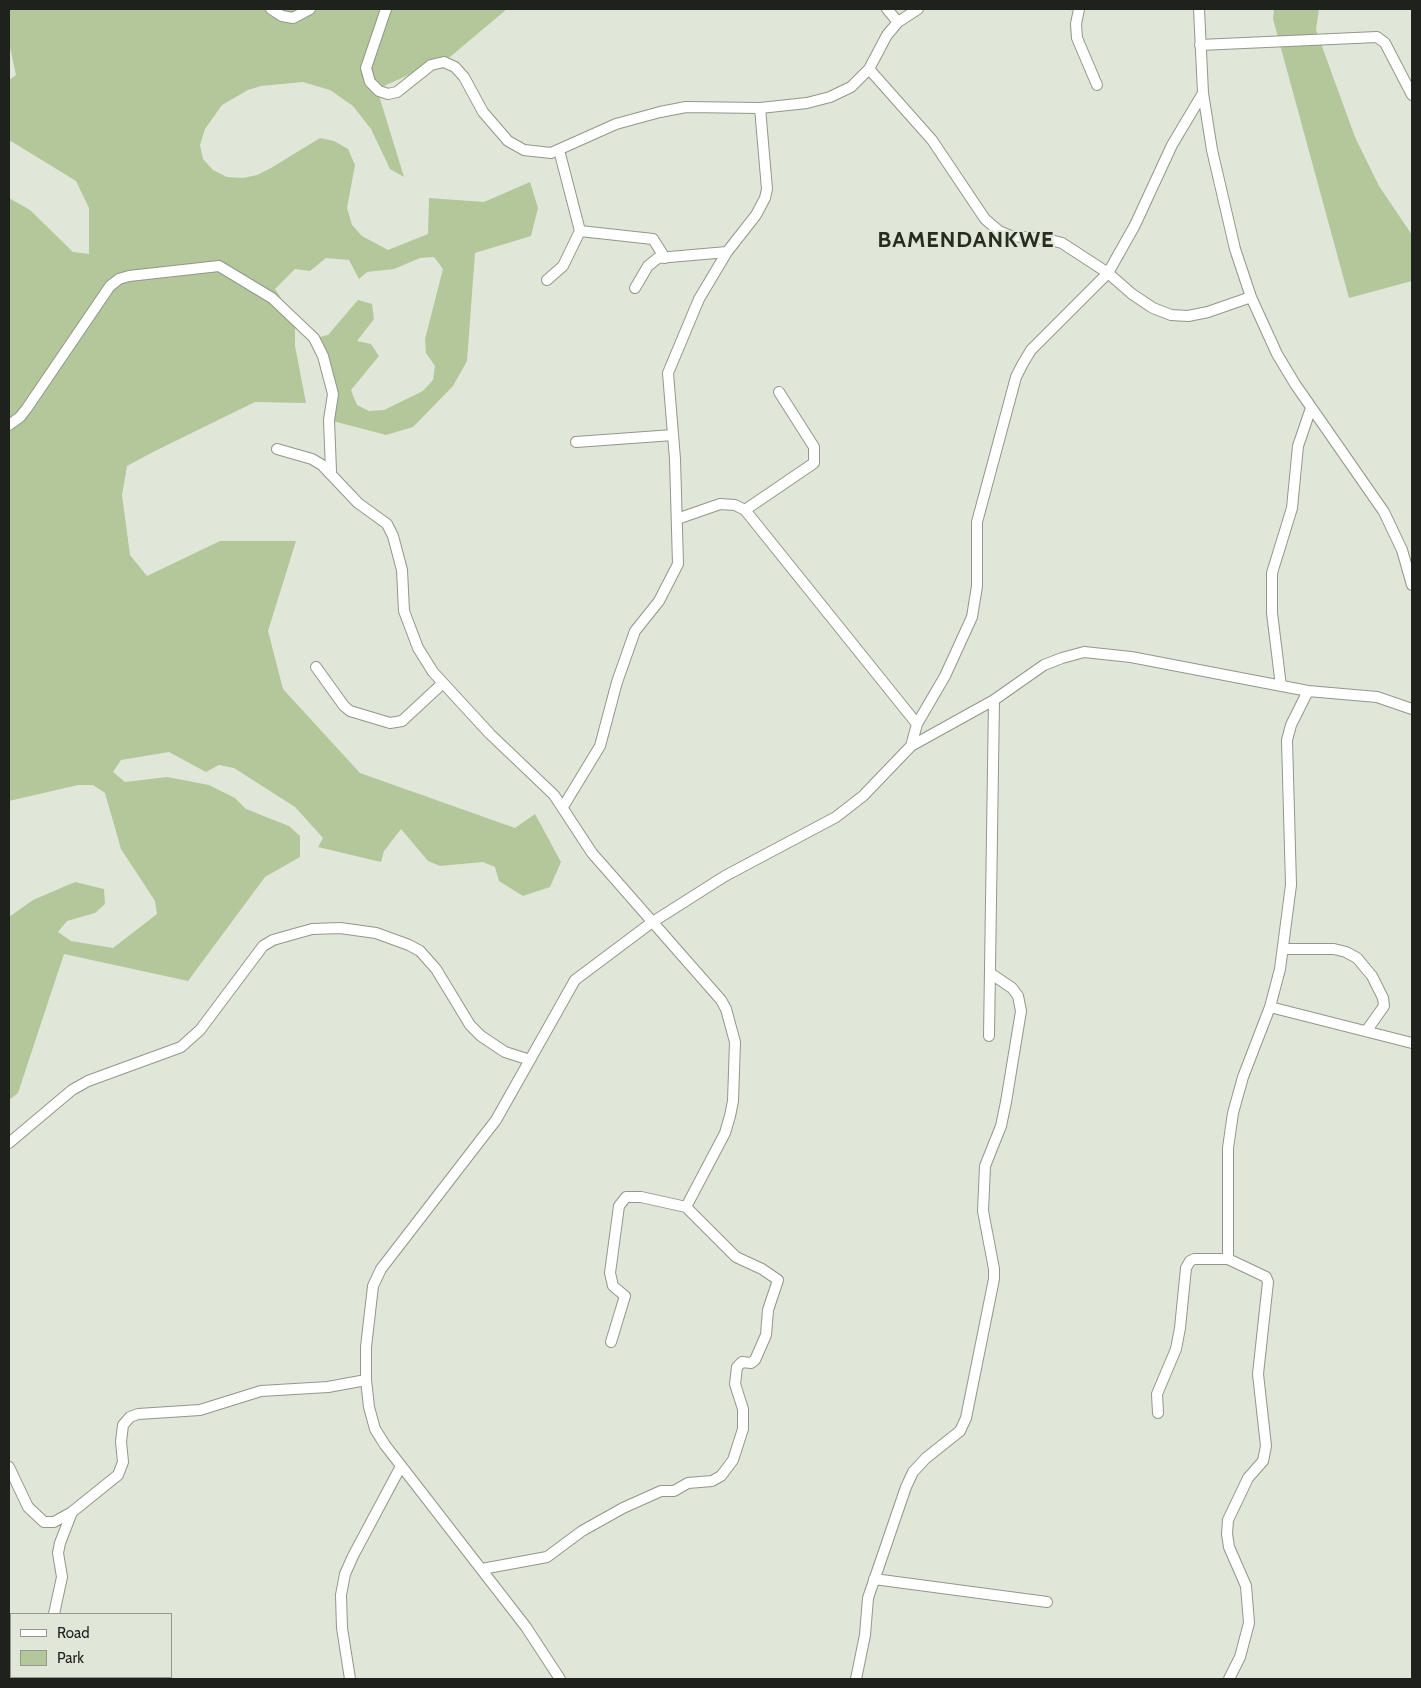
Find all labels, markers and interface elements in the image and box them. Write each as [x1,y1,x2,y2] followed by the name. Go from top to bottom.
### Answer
[876,228,1056,254] district label: BAMENDANKWE
[10,1613,172,1678] legend
[57,1624,90,1642] text: Road
[57,1649,84,1667] text: Park

